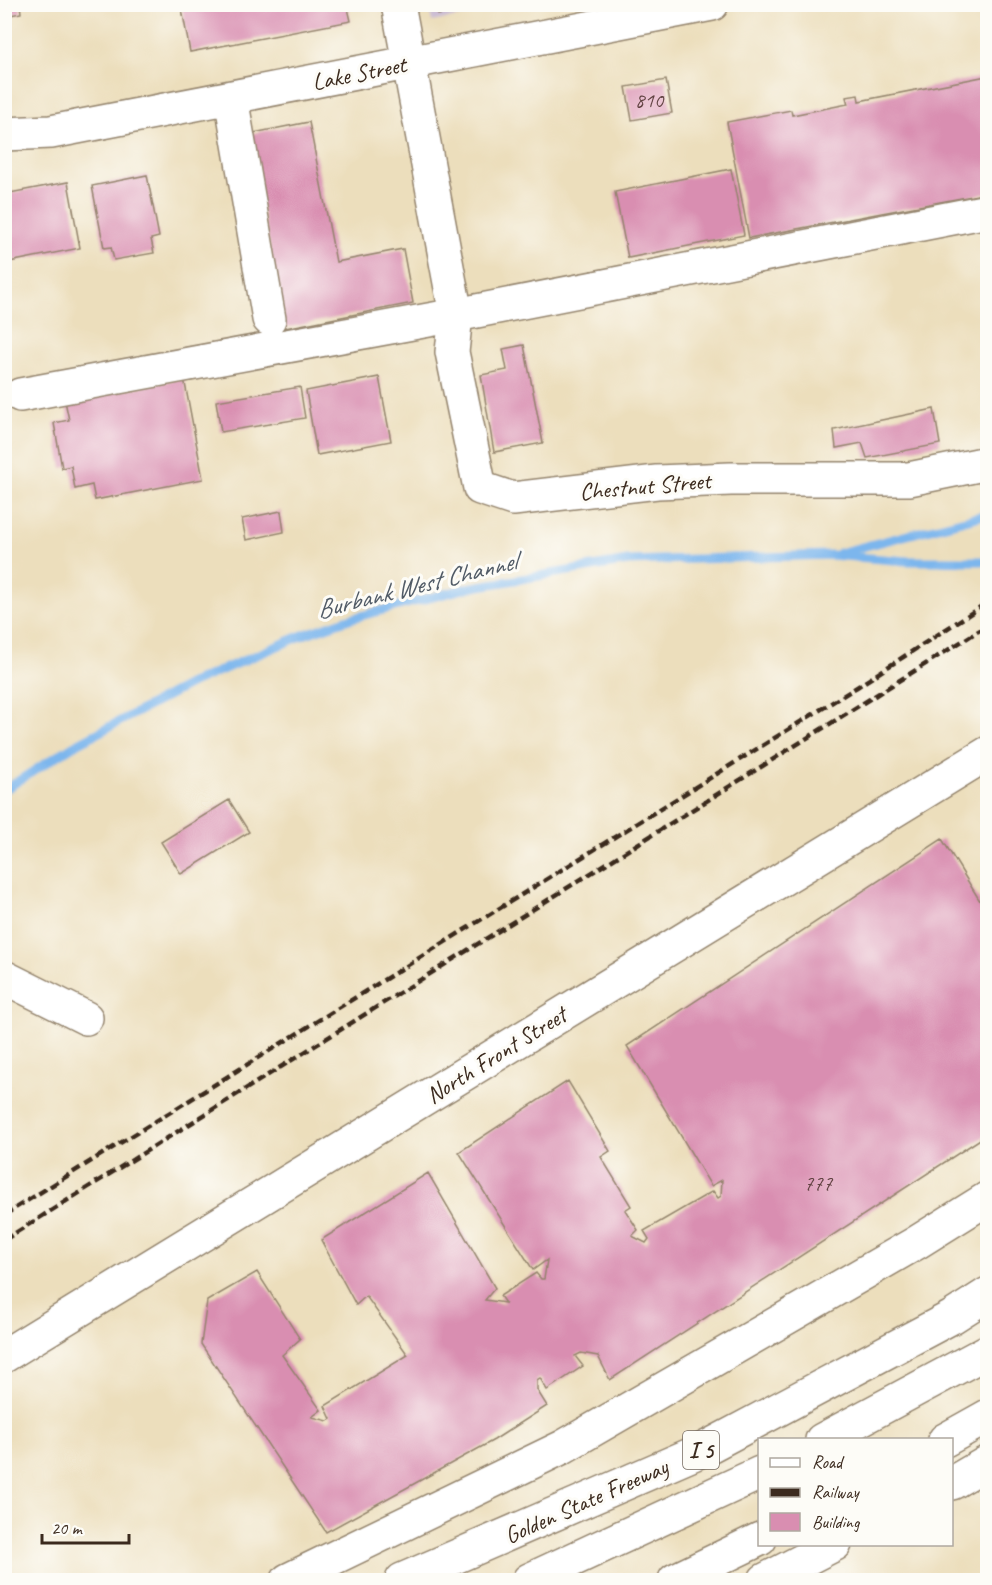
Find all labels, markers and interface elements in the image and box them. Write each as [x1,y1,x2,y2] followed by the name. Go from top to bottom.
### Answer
[310,49,410,97] street label: Lake Street
[635,87,665,113] house number: 810
[578,465,714,507] street label: Chestnut Street
[313,543,528,626] water label: Burbank West Channel
[420,998,574,1110] street label: North Front Street
[804,1170,834,1196] house number: 777
[683,1431,719,1469] road number: I 5
[758,1438,953,1546] legend
[500,1451,674,1550] street label: Golden State Freeway
[812,1451,845,1473] text: Road
[812,1481,860,1503] text: Railway
[42,1507,129,1545] scale bar
[812,1511,861,1533] text: Building
[51,1517,84,1539] text: 20 m

